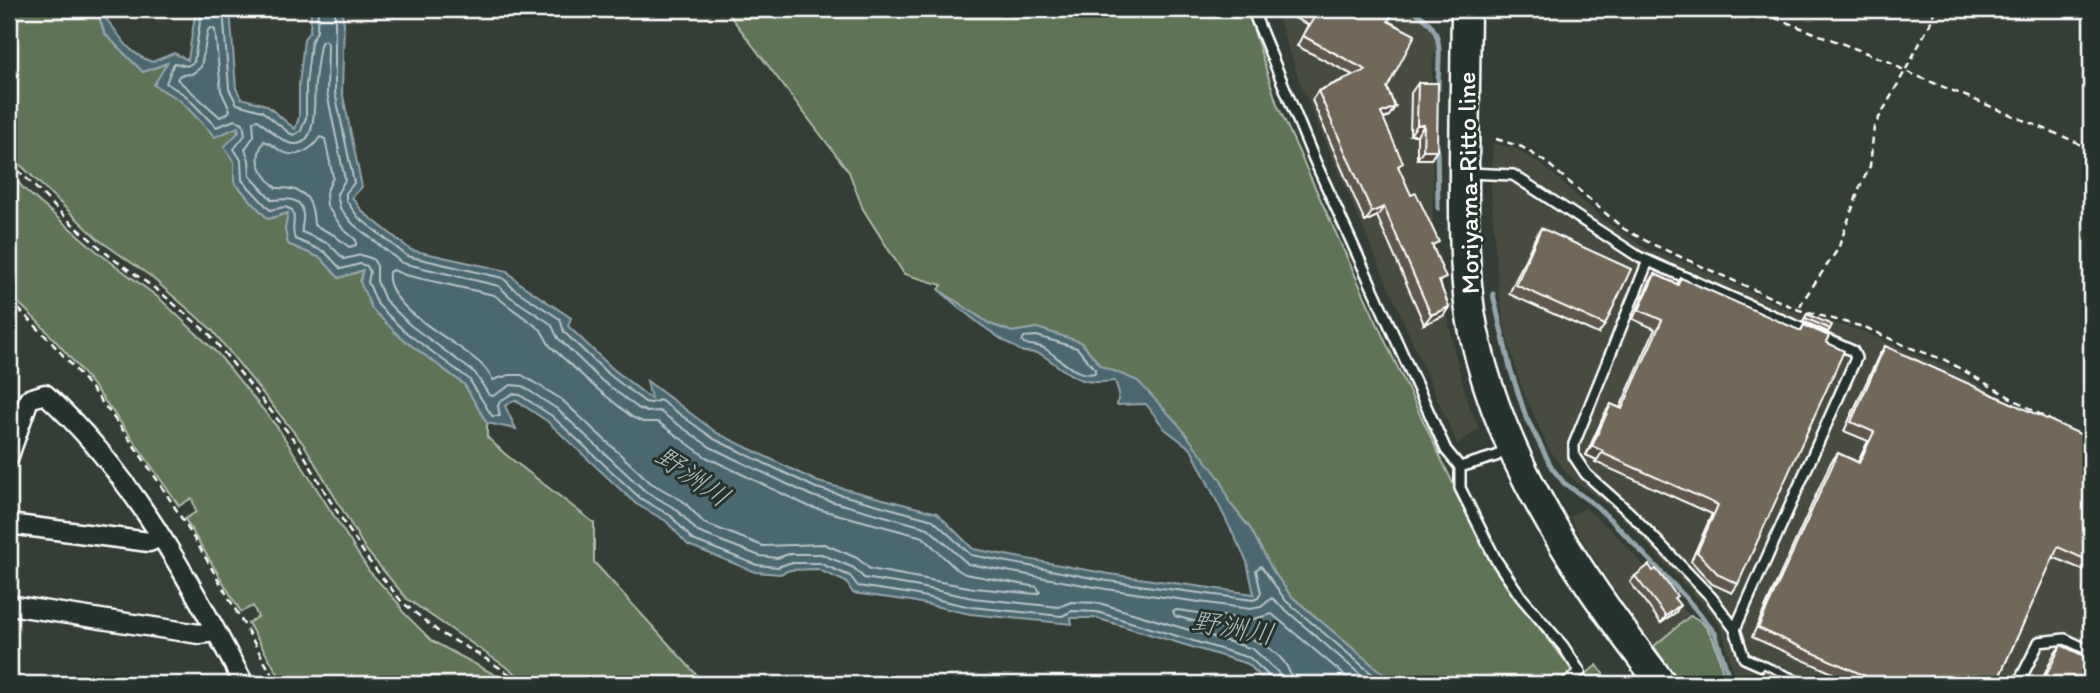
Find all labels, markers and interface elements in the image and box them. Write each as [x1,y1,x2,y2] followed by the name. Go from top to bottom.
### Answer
[1450,72,1486,294] street label: Moriyama-Ritto line
[649,438,737,514] water label: 野洲川
[1189,603,1277,651] water label: 野洲川

